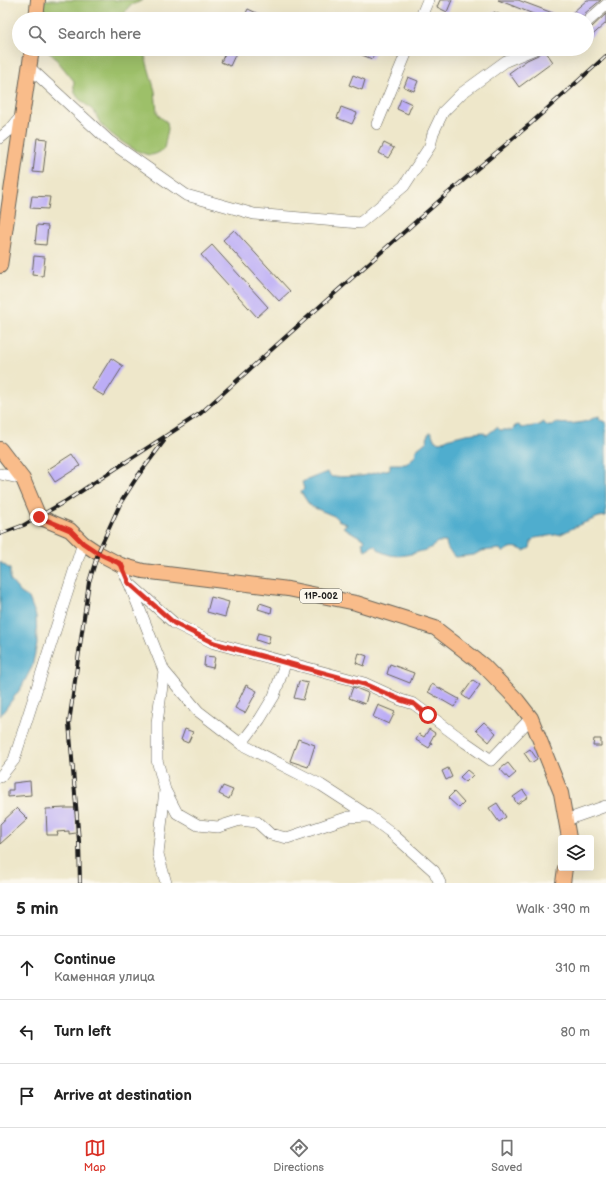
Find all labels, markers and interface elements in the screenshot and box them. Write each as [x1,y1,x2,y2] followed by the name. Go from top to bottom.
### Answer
[12,12,594,56] search box
[26,23,48,45] icon: search
[58,25,141,44] text: Search here
[30,508,48,526] route end
[300,589,342,603] road number: 11Р-002
[419,706,437,724] route start
[558,835,594,871] map controls
[558,835,594,871] button: layers
[16,899,59,919] text: 5 min
[516,901,590,917] text: Walk · 390 m
[54,950,116,969] text: Continue
[16,957,38,979] icon: ahead
[555,960,590,976] text: 310 m
[54,969,155,985] text: Каменная улица
[16,1021,38,1043] icon: left
[54,1022,111,1041] text: Turn left
[561,1024,590,1040] text: 80 m
[16,1085,38,1107] icon: arrive
[54,1086,192,1105] text: Arrive at destination
[84,1137,106,1174] tab: Map
[273,1137,324,1174] tab: Directions
[491,1137,522,1174] tab: Saved

